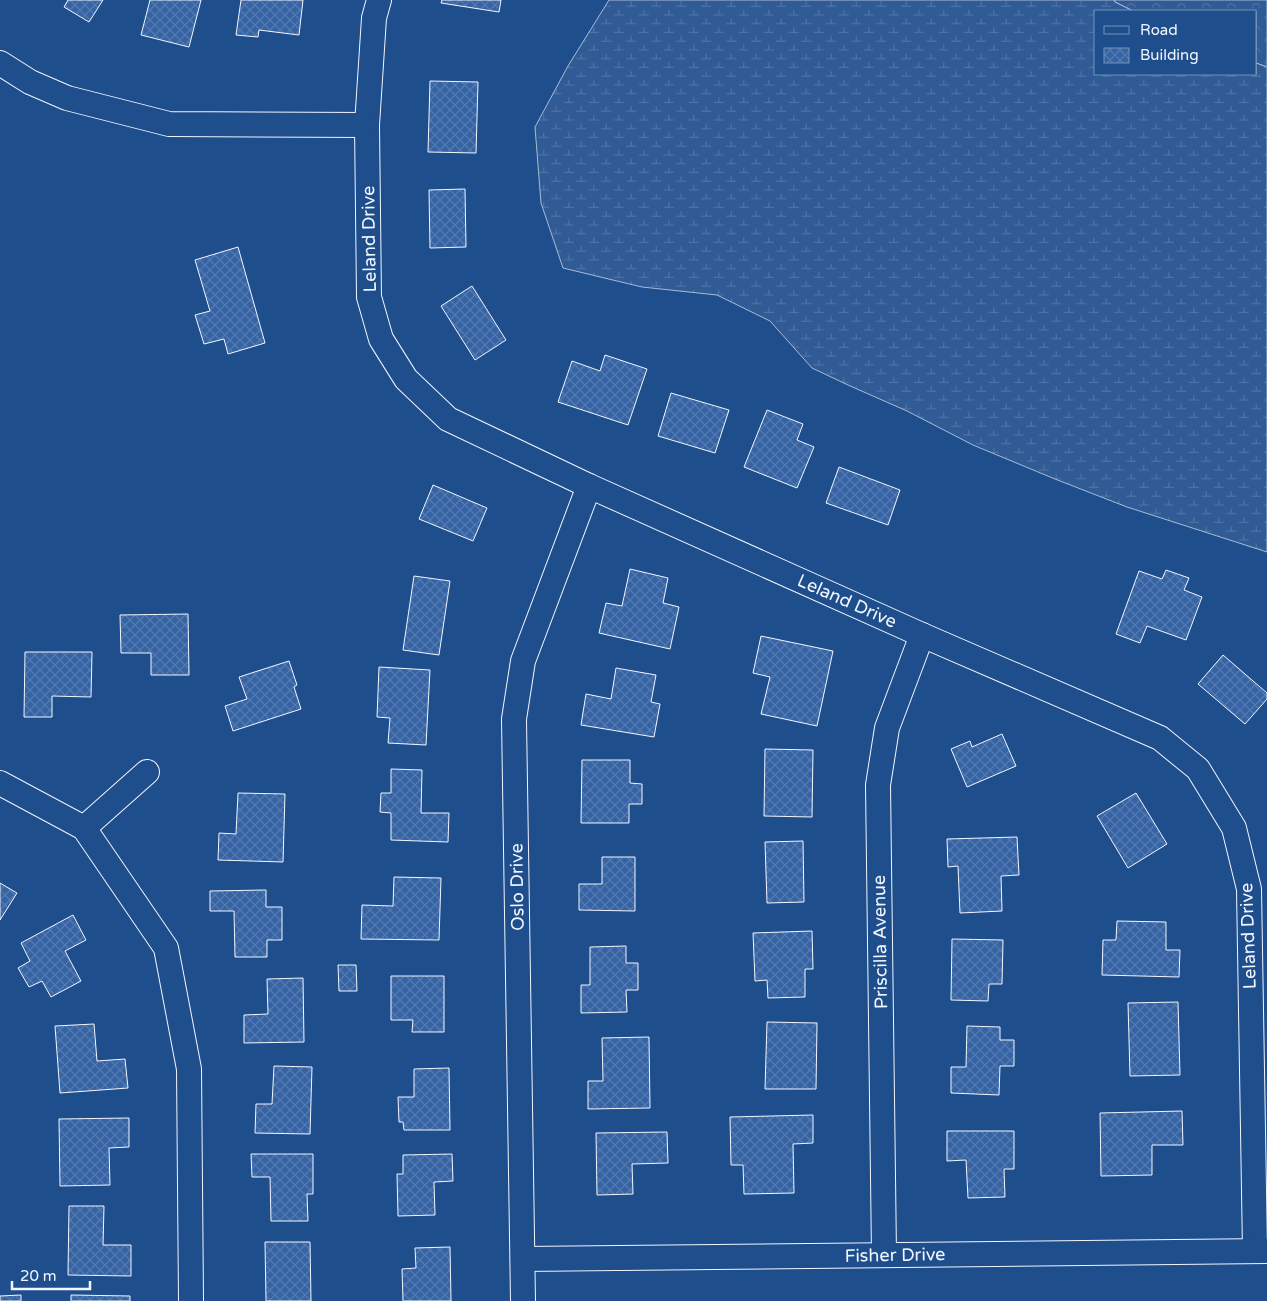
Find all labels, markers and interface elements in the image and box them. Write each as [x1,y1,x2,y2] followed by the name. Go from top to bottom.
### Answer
[1094,10,1257,75] legend
[1140,21,1178,39] text: Road
[1140,46,1199,64] text: Building
[357,186,381,292] street label: Leland Drive
[794,569,900,633] street label: Leland Drive
[505,843,529,931] street label: Oslo Drive
[868,875,892,1009] street label: Priscilla Avenue
[1235,882,1261,990] street label: Leland Drive
[844,1243,946,1267] street label: Fisher Drive
[12,1258,90,1290] scale bar
[20,1267,57,1285] text: 20 m

